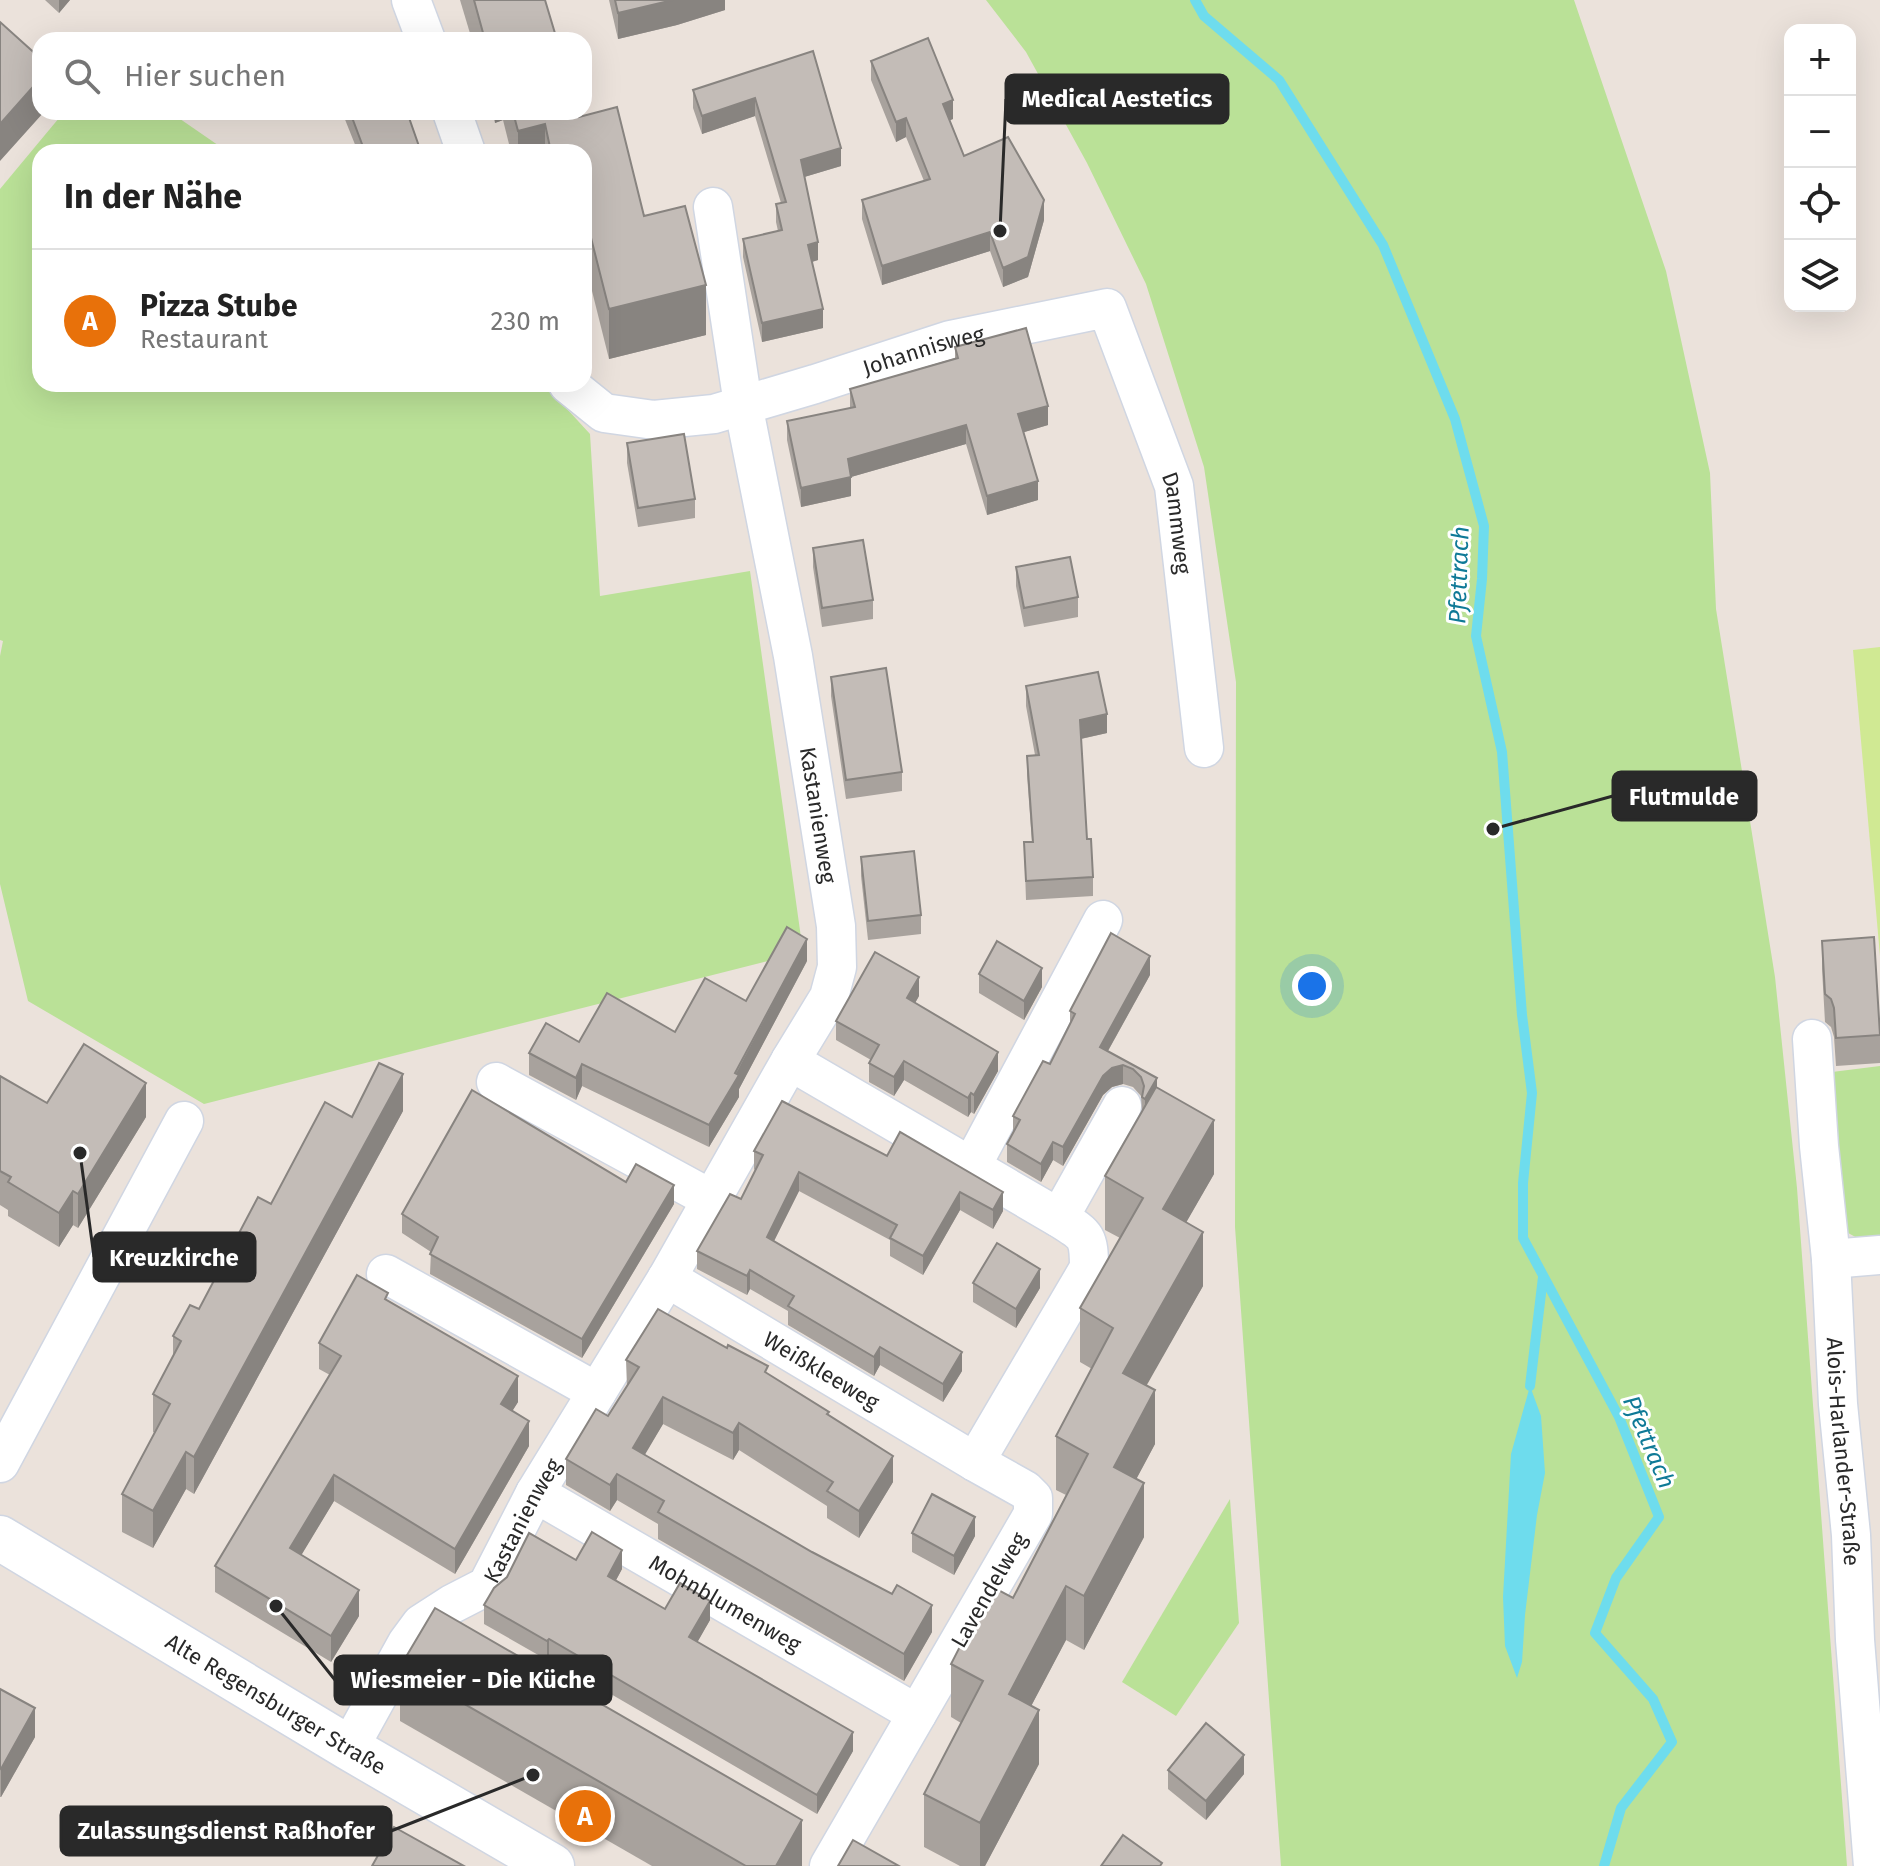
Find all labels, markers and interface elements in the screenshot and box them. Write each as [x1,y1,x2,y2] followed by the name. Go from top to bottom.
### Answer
[1784,24,1856,312] map controls
[1784,24,1856,96] button: +
[32,32,592,120] search box
[60,54,104,98] icon: search
[124,58,286,94] text: Hier suchen
[1006,75,1228,123] callout: Medical Aestetics
[1022,85,1213,113] text: Medical Aestetics
[1784,96,1856,168] button: −
[1784,168,1856,240] button: locate
[64,176,242,217] text: In der Nähe
[1784,240,1856,312] button: layers
[140,288,297,324] text: Pizza Stube
[82,306,98,337] text: A
[491,306,560,337] text: 230 m
[859,320,987,381] street label: Johannisweg
[140,324,268,355] text: Restaurant
[1156,468,1198,576] street label: Dammweg
[1443,525,1475,625] water label: Pfettrach
[794,745,842,886] street label: Kastanienweg
[1613,772,1756,820] callout: Flutmulde
[1629,783,1739,811] text: Flutmulde
[1292,966,1332,1006] your location
[94,1233,255,1281] callout: Kreuzkirche
[109,1244,239,1272] text: Kreuzkirche
[759,1325,885,1416] street label: Weißkleeweg
[1821,1337,1866,1566] street label: Alois-Harlander-Straße
[1617,1391,1681,1493] water label: Pfettrach
[477,1453,567,1588] street label: Kastanienweg
[945,1527,1033,1653] street label: Lavendelweg
[645,1549,807,1658] street label: Mohnblumenweg
[161,1627,391,1780] street label: Alte Regensburger Straße
[335,1656,611,1704] callout: Wiesmeier - Die Küche
[351,1666,595,1694] text: Wiesmeier - Die Küche
[559,1786,611,1846] pin: A
[61,1807,391,1855] callout: Zulassungsdienst Raßhofer
[77,1817,375,1845] text: Zulassungsdienst Raßhofer

